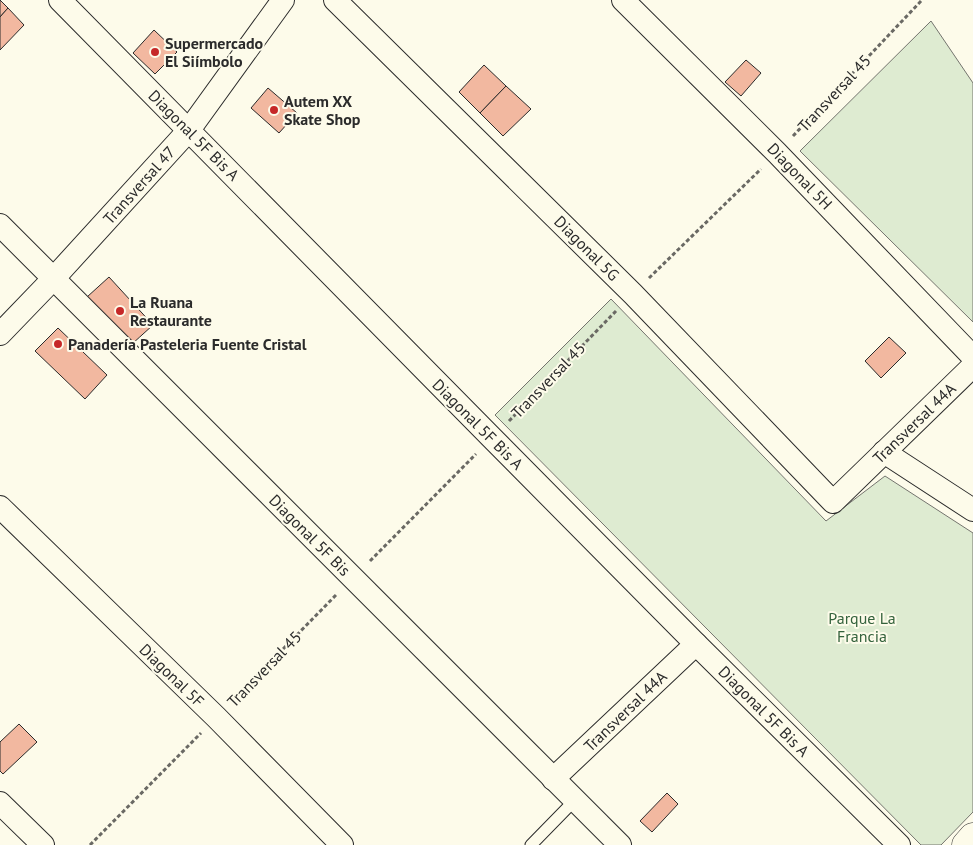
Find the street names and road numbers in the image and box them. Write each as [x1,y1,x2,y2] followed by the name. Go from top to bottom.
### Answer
[793,50,875,136] street label: Transversal 45
[144,85,244,185] street label: Diagonal 5F Bis A
[763,138,837,214] street label: Diagonal 5H
[99,142,179,228] street label: Transversal 47
[550,211,624,285] street label: Diagonal 5G
[507,338,589,422] street label: Transversal 45
[428,374,528,474] street label: Diagonal 5F Bis A
[868,378,960,468] street label: Transversal 44A
[265,490,355,580] street label: Diagonal 5F Bis
[223,627,305,711] street label: Transversal 45
[135,639,209,711] street label: Diagonal 5F
[714,661,814,761] street label: Diagonal 5F Bis A
[579,666,671,756] street label: Transversal 44A

